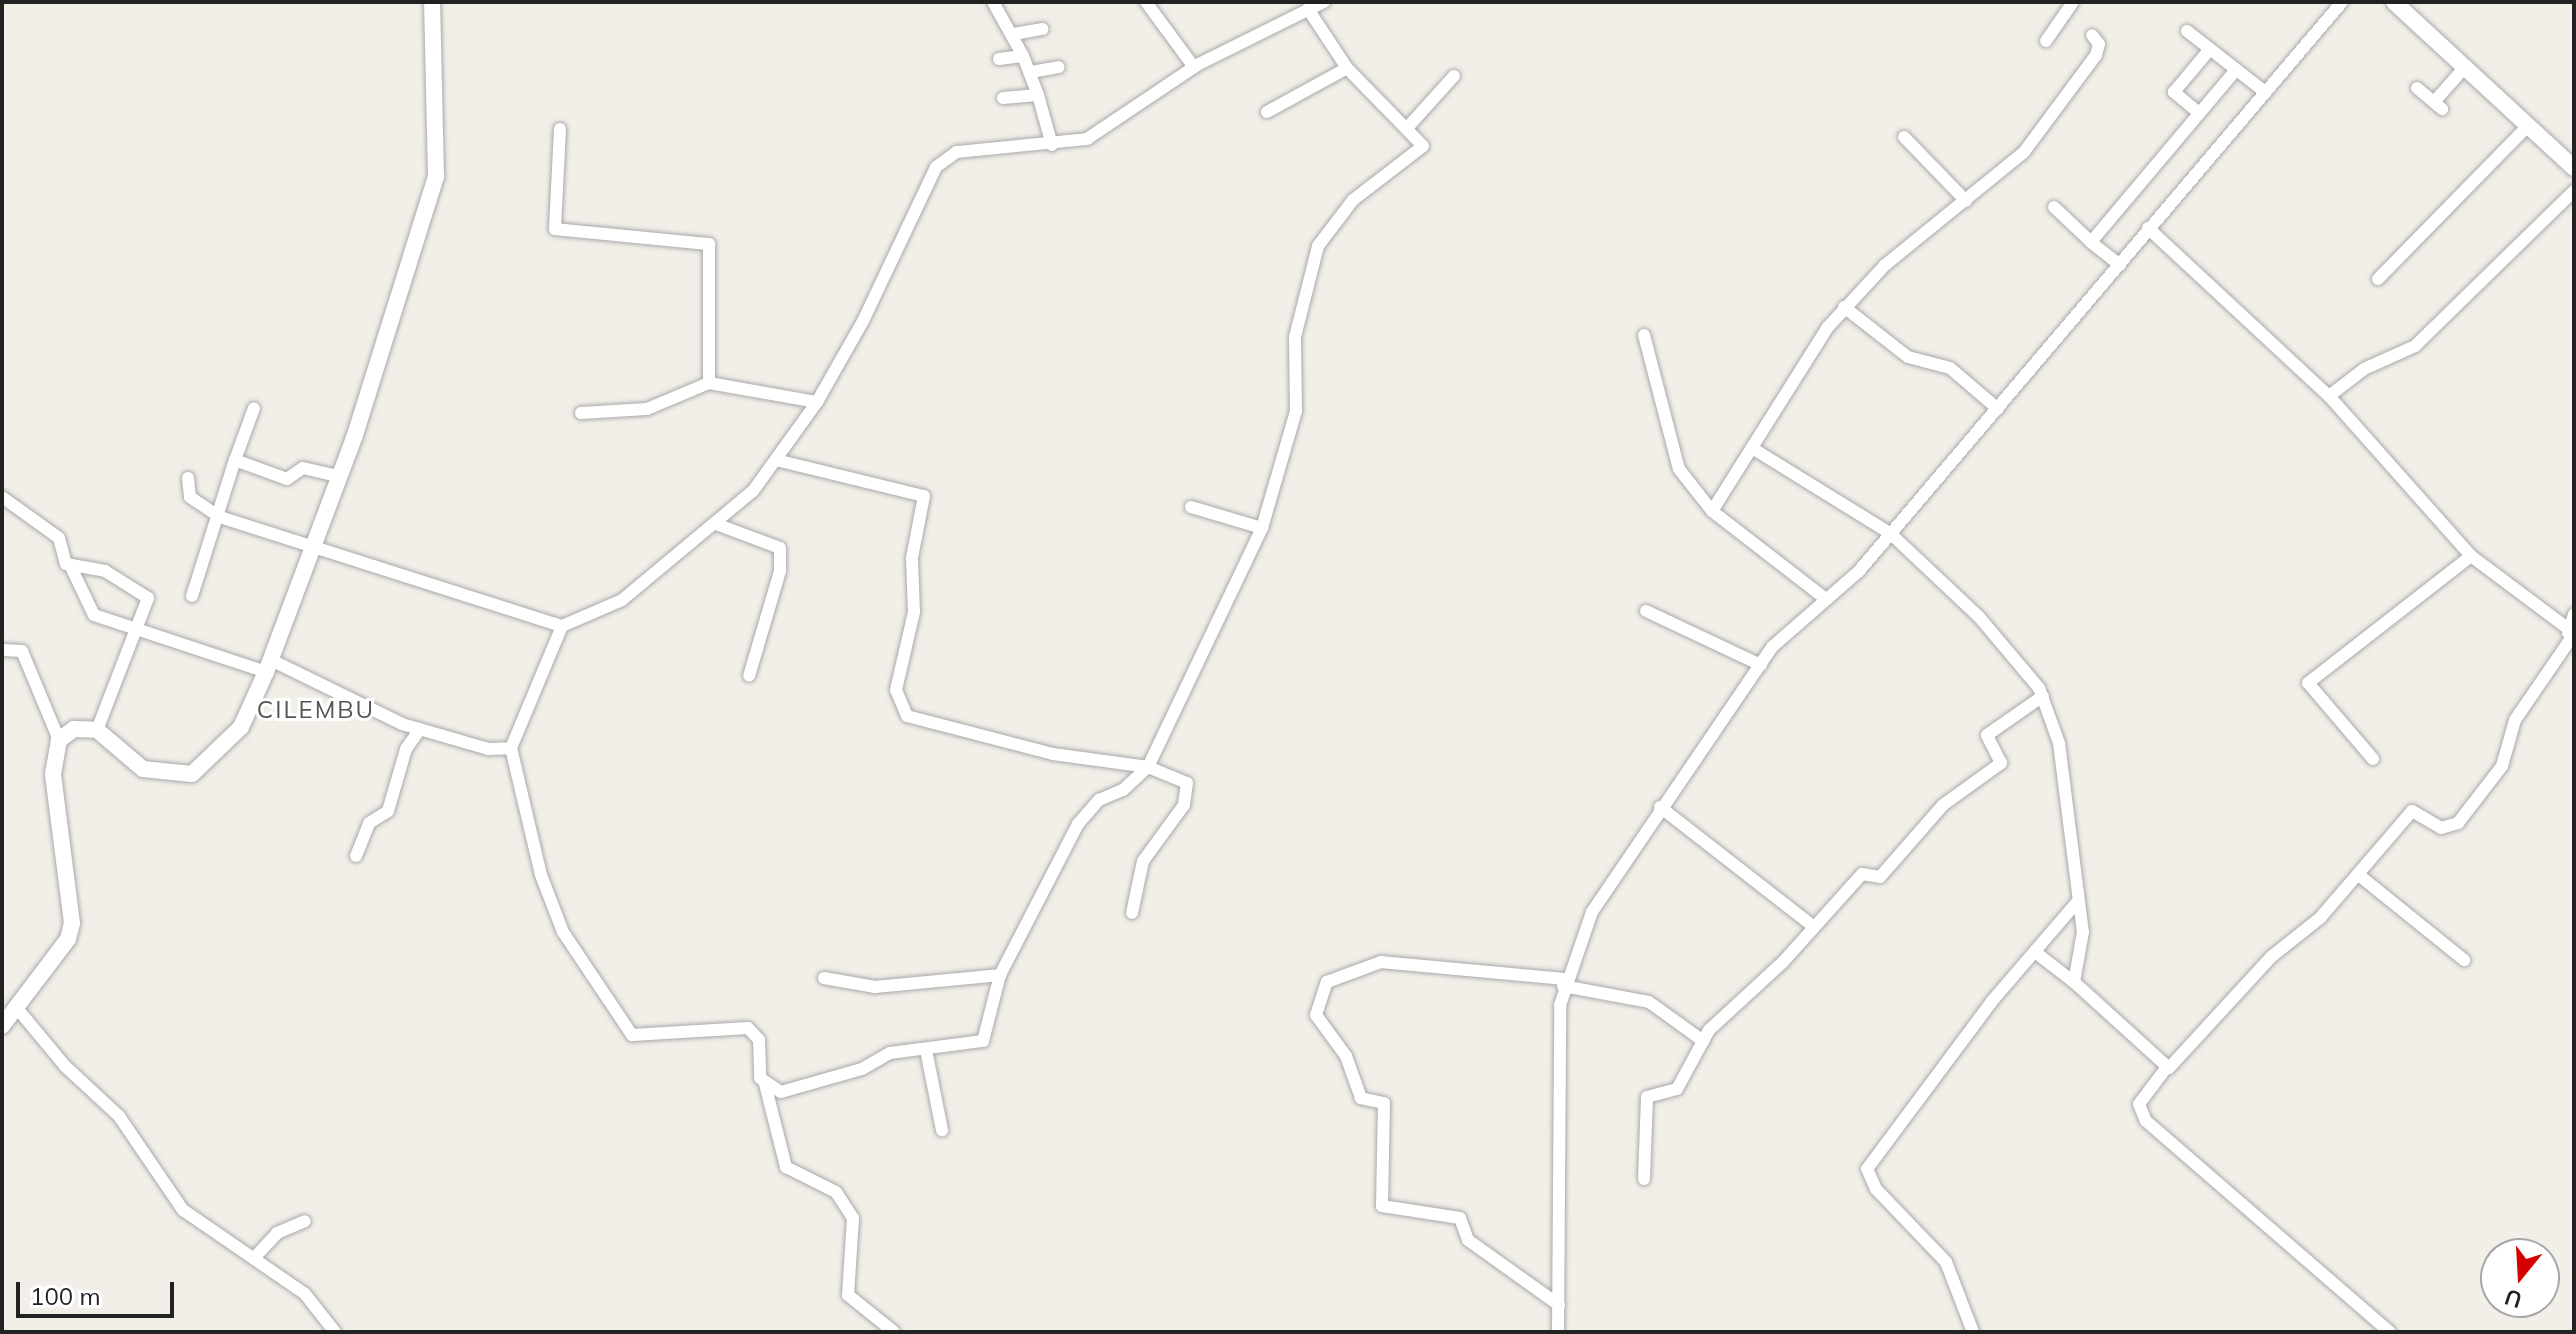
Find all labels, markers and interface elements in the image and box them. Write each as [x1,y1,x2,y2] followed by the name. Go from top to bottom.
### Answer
[257,696,375,724] district label: CILEMBU
[2480,1238,2560,1318] north arrow
[20,1266,178,1316] scale bar
[30,1281,101,1311] text: 100 m
[2501,1283,2525,1315] text: U

